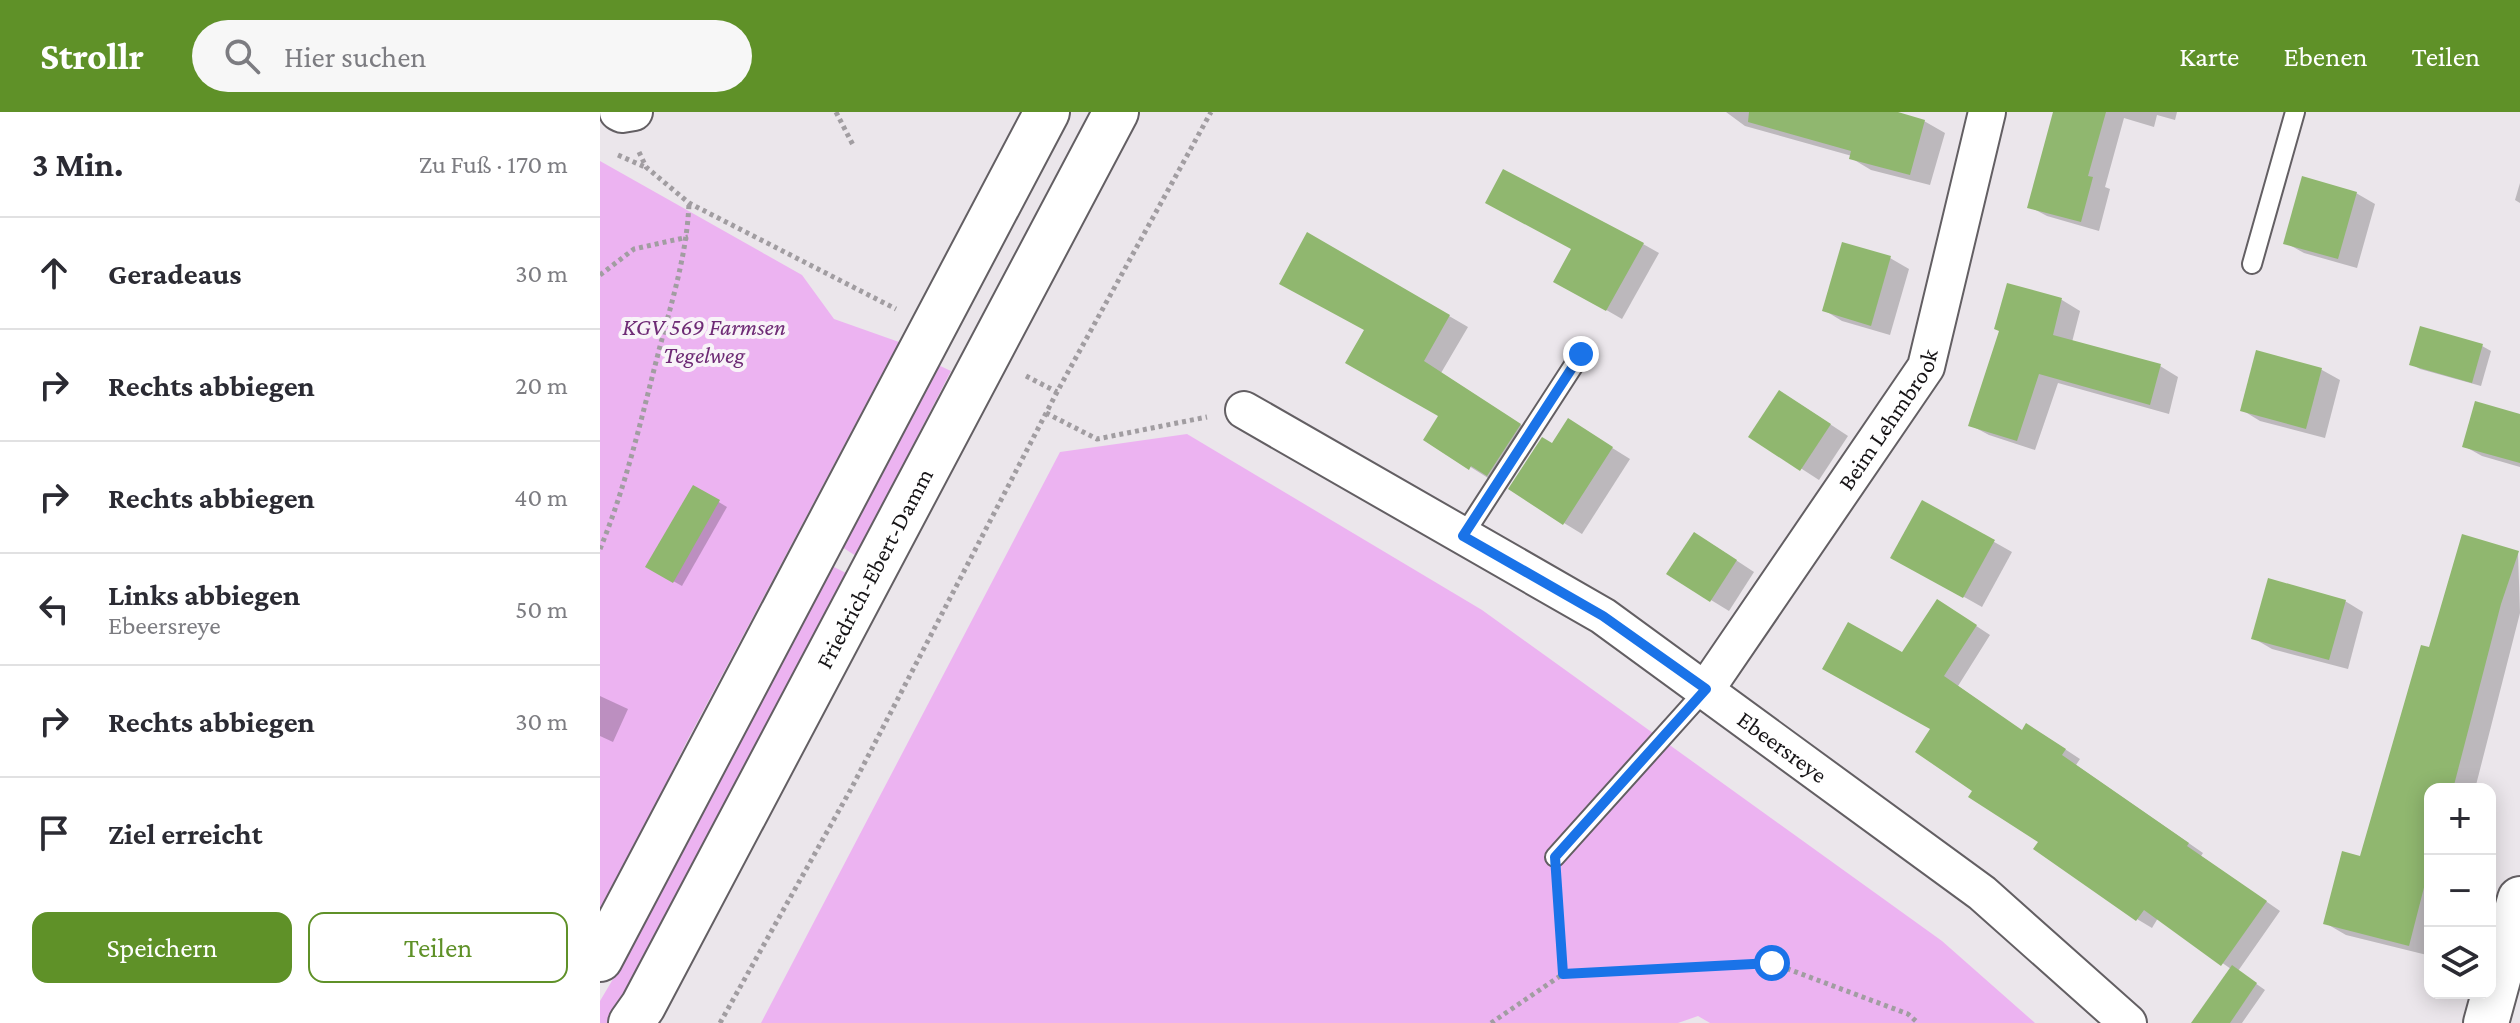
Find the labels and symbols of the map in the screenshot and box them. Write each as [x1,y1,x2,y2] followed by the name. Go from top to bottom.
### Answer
[622,313,786,368] park label: KGV 569 Farmsen Tegelweg
[1563,336,1599,372] route end
[1832,346,1943,495] street label: Beim Lehmbrook
[810,463,938,673] street label: Friedrich-Ebert-Damm
[1733,705,1833,788] street label: Ebeersreye
[1754,945,1790,981] route start

